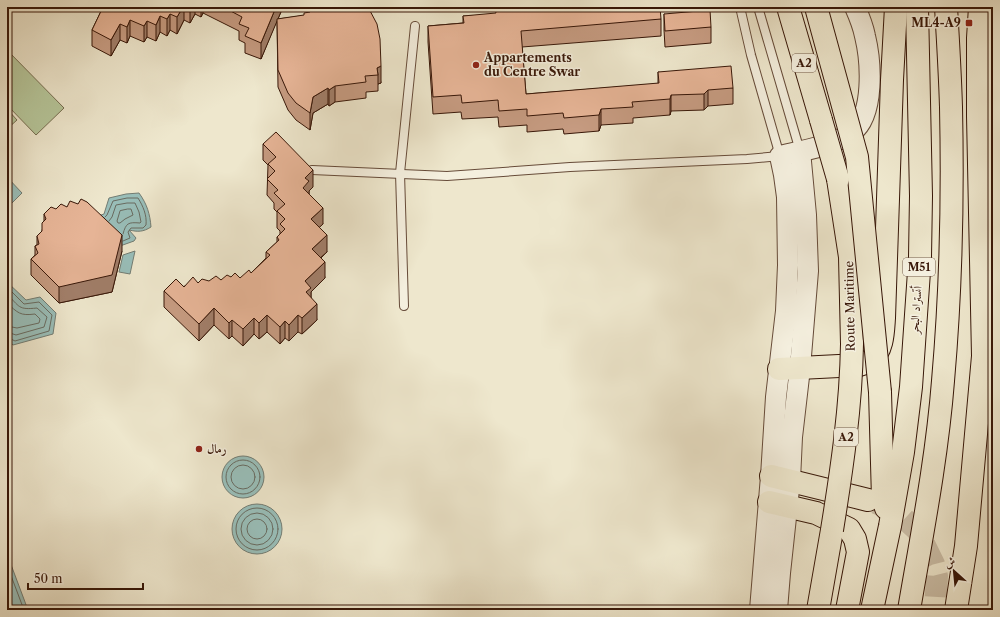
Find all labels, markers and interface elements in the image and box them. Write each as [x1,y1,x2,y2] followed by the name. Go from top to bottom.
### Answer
[911,15,961,30] place label: ML4-A9
[964,18,974,28] marker: ML4-A9
[483,50,580,79] place label: Appartements du Centre Swar
[792,54,816,72] road number: A2
[471,60,481,70] marker: Appartements du Centre Swar
[903,258,935,276] road number: M51
[841,260,858,351] street label: Route Maritime
[906,285,926,337] street label: أتستراد البحر
[834,428,858,446] road number: A2
[207,441,227,456] place label: رمال
[194,444,204,454] marker: رمال
[934,551,974,591] north arrow
[941,553,958,571] text: ش
[28,565,143,591] scale bar
[34,571,63,586] text: 50 m

